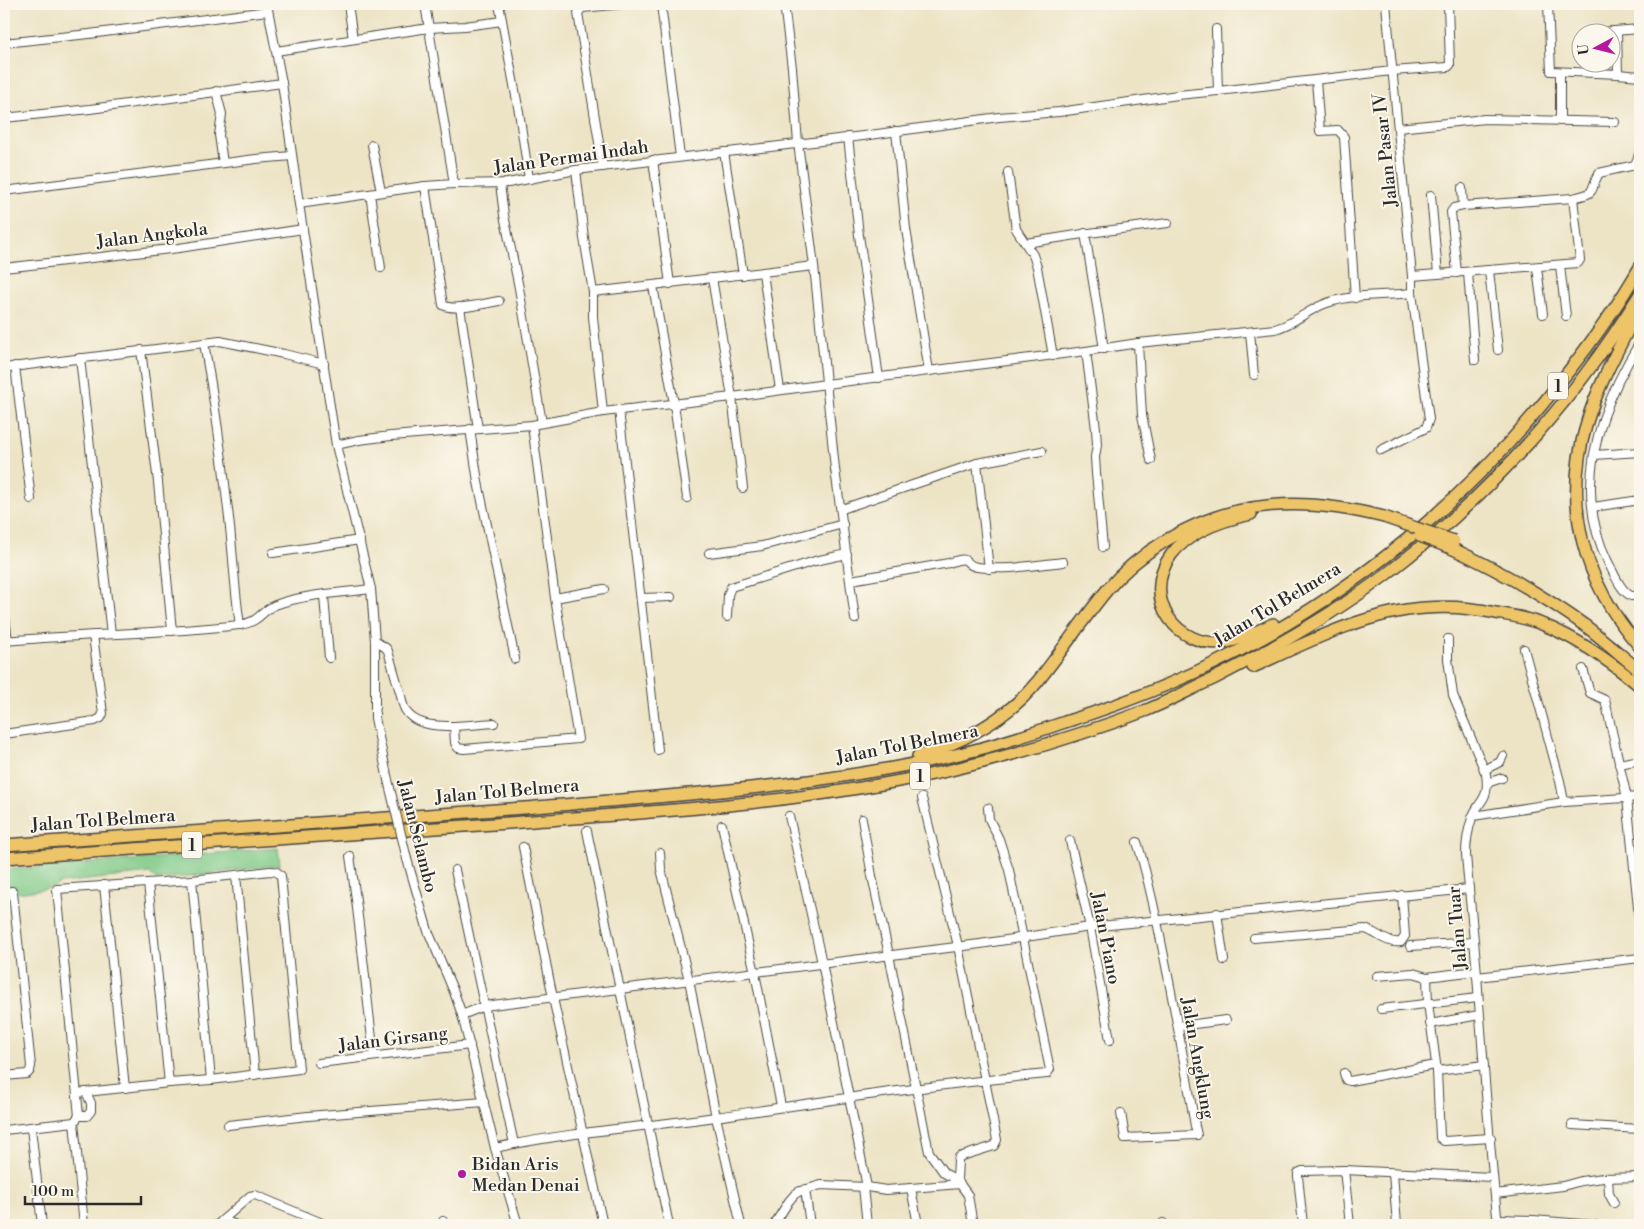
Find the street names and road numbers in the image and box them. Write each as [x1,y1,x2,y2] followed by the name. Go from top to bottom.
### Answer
[1368,92,1403,209] street label: Jalan Pasar IV
[491,135,650,180] street label: Jalan Permai Indah
[94,217,210,254] street label: Jalan Angkola
[1548,372,1568,400] road number: 1
[1209,557,1346,652] street label: Jalan Tol Belmera
[833,719,981,770] street label: Jalan Tol Belmera
[910,762,930,789] road number: 1
[433,774,581,809] street label: Jalan Tol Belmera
[392,776,443,895] street label: Jalan Selambo
[29,804,177,837] street label: Jalan Tol Belmera
[182,832,202,858] road number: 1
[1442,885,1473,972] street label: Jalan Tuar
[1085,889,1126,986] street label: Jalan Piano
[1175,995,1220,1121] street label: Jalan Angklung
[336,1021,450,1058] street label: Jalan Girsang

